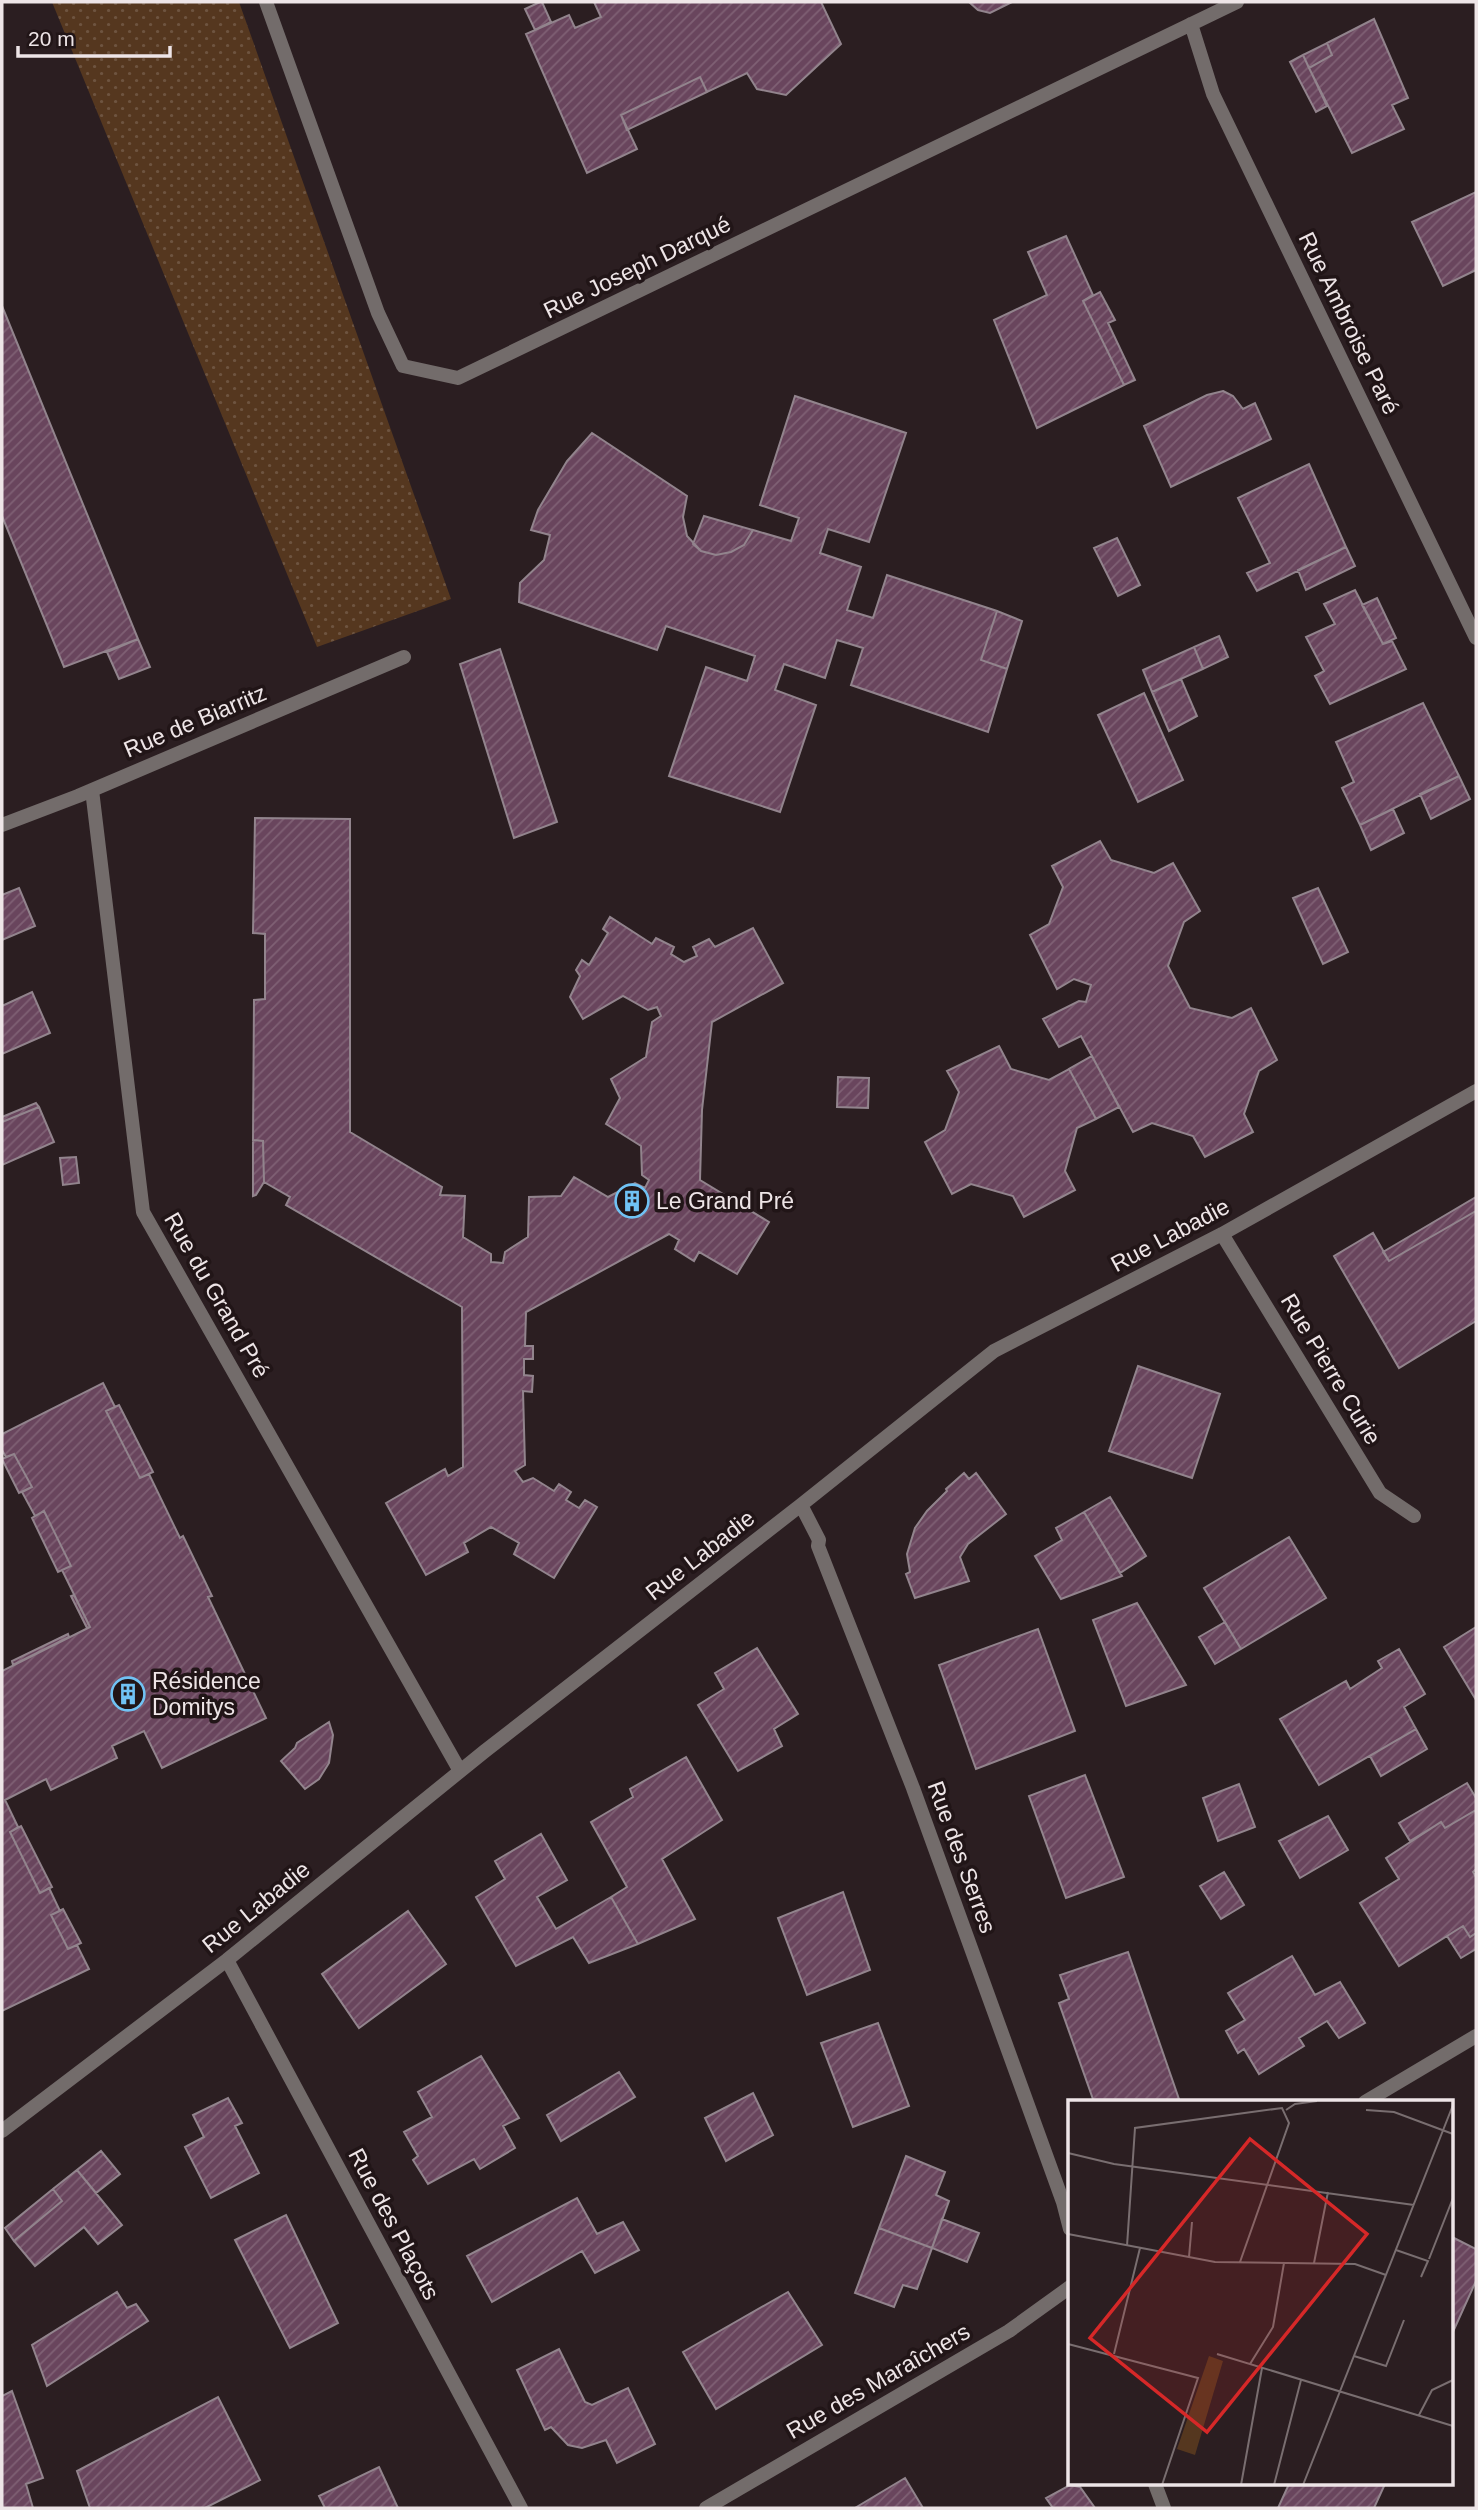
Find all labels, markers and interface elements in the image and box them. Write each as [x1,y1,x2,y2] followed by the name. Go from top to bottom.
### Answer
[18,14,170,58] scale bar
[28,27,75,50] text: 20 m
[539,210,735,324] street label: Rue Joseph Darqué
[1294,228,1404,418] street label: Rue Ambroise Paré
[120,679,270,763] street label: Rue de Biarritz
[613,1182,651,1220] building icon: Le Grand Pré
[656,1188,794,1214] place label: Le Grand Pré
[1106,1193,1234,1277] street label: Rue Labadie
[159,1208,275,1382] street label: Rue du Grand Pré
[1276,1289,1386,1449] street label: Rue Pierre Curie
[641,1505,759,1605] street label: Rue Labadie
[152,1668,261,1720] place label: Résidence Domitys
[109,1675,147,1713] building icon: Résidence Domitys
[922,1777,1002,1937] street label: Rue des Serres
[197,1856,315,1958] street label: Rue Labadie
[1068,2100,1454,2486] inset map
[343,2144,445,2304] street label: Rue des Plaçots
[782,2318,974,2444] street label: Rue des Maraîchers

